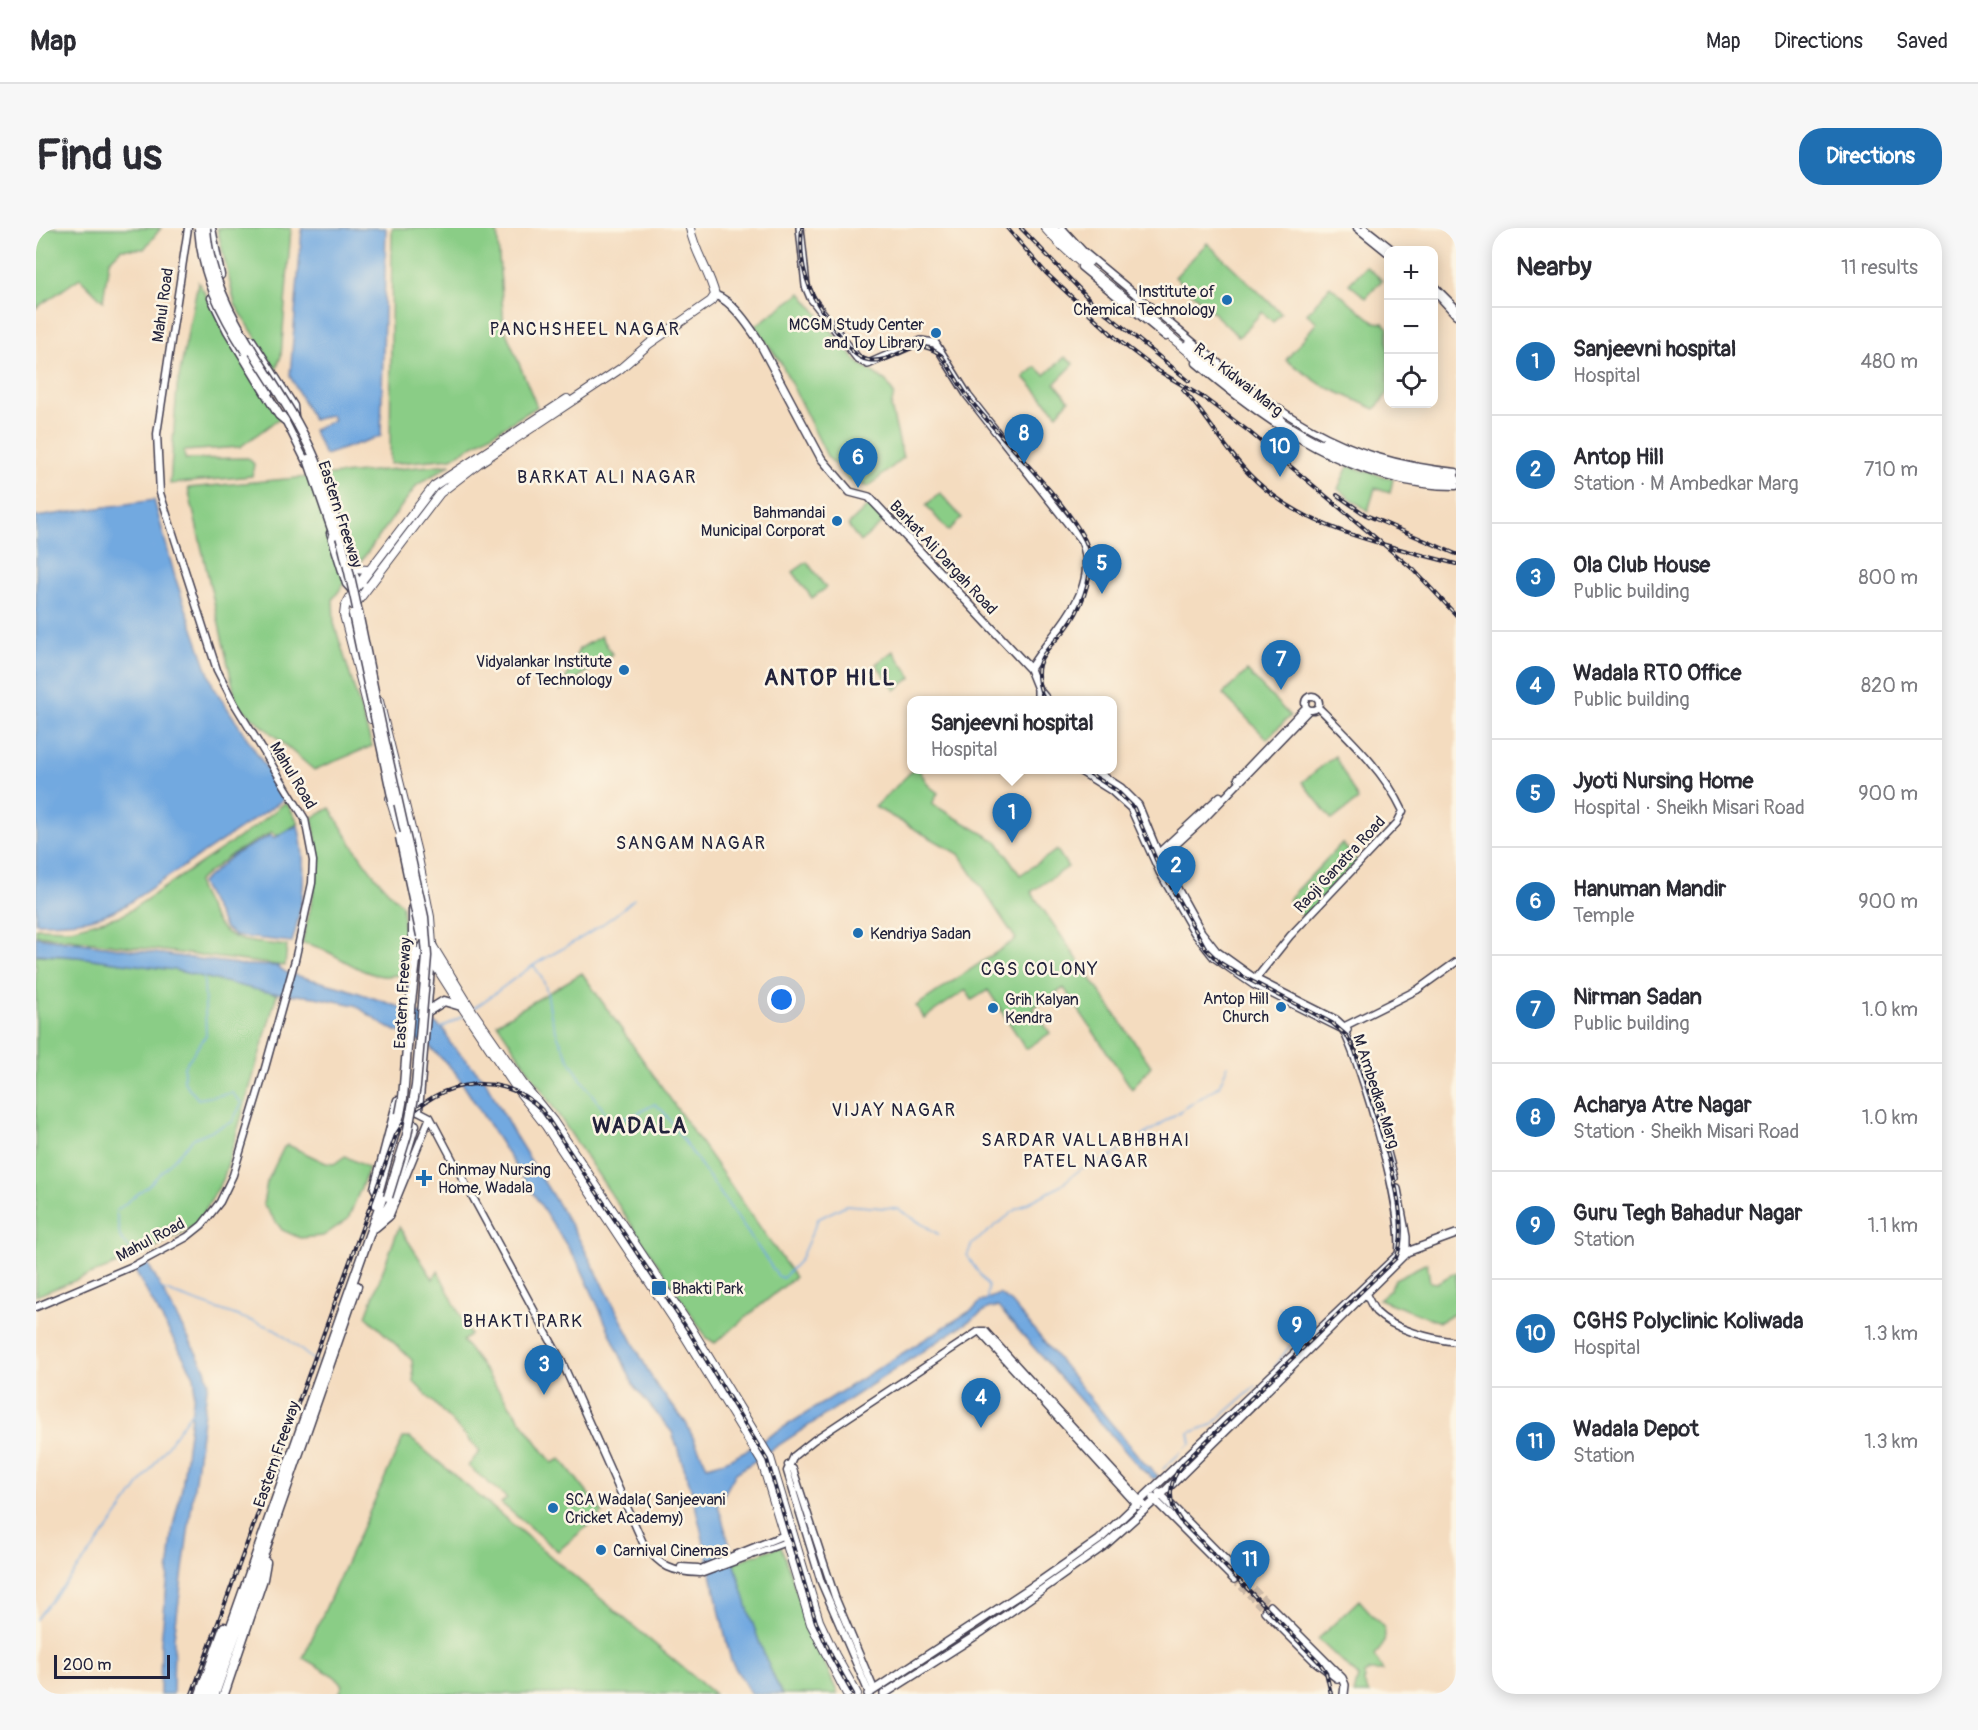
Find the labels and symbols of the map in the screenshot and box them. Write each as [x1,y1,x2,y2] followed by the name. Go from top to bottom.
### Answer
[148,267,178,344] street label: Mahul Road
[1073,282,1215,320] place label: Institute of Chemical Technology
[1220,293,1234,307] marker: Institute of Chemical Technology
[789,315,924,353] place label: MCGM Study Center and Toy Library
[490,318,680,341] district label: PANCHSHEEL NAGAR
[929,326,943,340] marker: MCGM Study Center and Toy Library
[1190,339,1287,421] street label: R.A. Kidwai Marg
[1004,414,1044,464] pin: 8
[1260,428,1300,477] pin: 10
[838,438,878,488] pin: 6
[313,458,367,571] street label: Eastern Freeway
[517,466,697,489] district label: BARKAT ALI NAGAR
[885,496,1001,619] street label: Barkat Ali Dargah Road
[701,503,826,541] place label: Bahmandai Municipal Corporat
[830,514,844,528] marker: Bahmandai Municipal Corporat
[1082,544,1122,594] pin: 5
[1262,640,1300,690] pin: 7
[476,652,612,690] place label: Vidyalankar Institute of Technology
[617,663,631,677] marker: Vidyalankar Institute of Technology
[764,664,896,692] district label: ANTOP HILL
[265,738,321,813] street label: Mahul Road
[992,794,1032,843] pin: 1
[1290,812,1390,917] street label: Raoji Ganatra Road
[616,832,766,855] district label: SANGAM NAGAR
[1156,846,1196,896] pin: 2
[870,924,971,944] place label: Kendriya Sadan
[851,926,865,940] marker: Kendriya Sadan
[390,937,416,1049] street label: Eastern Freeway
[981,958,1099,981] district label: CGS COLONY
[767,985,796,1014] your location
[1203,989,1269,1027] place label: Antop Hill Church
[1005,990,1079,1028] place label: Grih Kalyan Kendra
[1274,1000,1288,1014] marker: Antop Hill Church
[986,1001,1000,1015] marker: Grih Kalyan Kendra
[1348,1032,1404,1151] street label: M Ambedkar Marg
[832,1099,956,1122] district label: VIJAY NAGAR
[592,1112,688,1140] district label: WADALA
[981,1129,1191,1173] district label: SARDAR VALLABHBHAI PATEL NAGAR
[438,1160,551,1198] place label: Chinmay Nursing Home, Wadala
[415,1169,433,1187] marker: Chinmay Nursing Home, Wadala
[113,1213,188,1266] street label: Mahul Road
[650,1279,668,1297] marker: Bhakti Park
[672,1279,744,1299] place label: Bhakti Park
[1278,1306,1316,1356] pin: 9
[463,1310,583,1333] district label: BHAKTI PARK
[524,1346,564,1395] pin: 3
[962,1378,1000,1428] pin: 4
[249,1398,305,1510] street label: Eastern Freeway
[565,1490,726,1528] place label: SCA Wadala( Sanjeevani Cricket Academy)
[546,1501,560,1515] marker: SCA Wadala( Sanjeevani Cricket Academy)
[1230,1540,1270,1590] pin: 11
[613,1541,728,1561] place label: Carnival Cinemas
[594,1543,608,1557] marker: Carnival Cinemas
[54,1652,170,1680] scale bar

